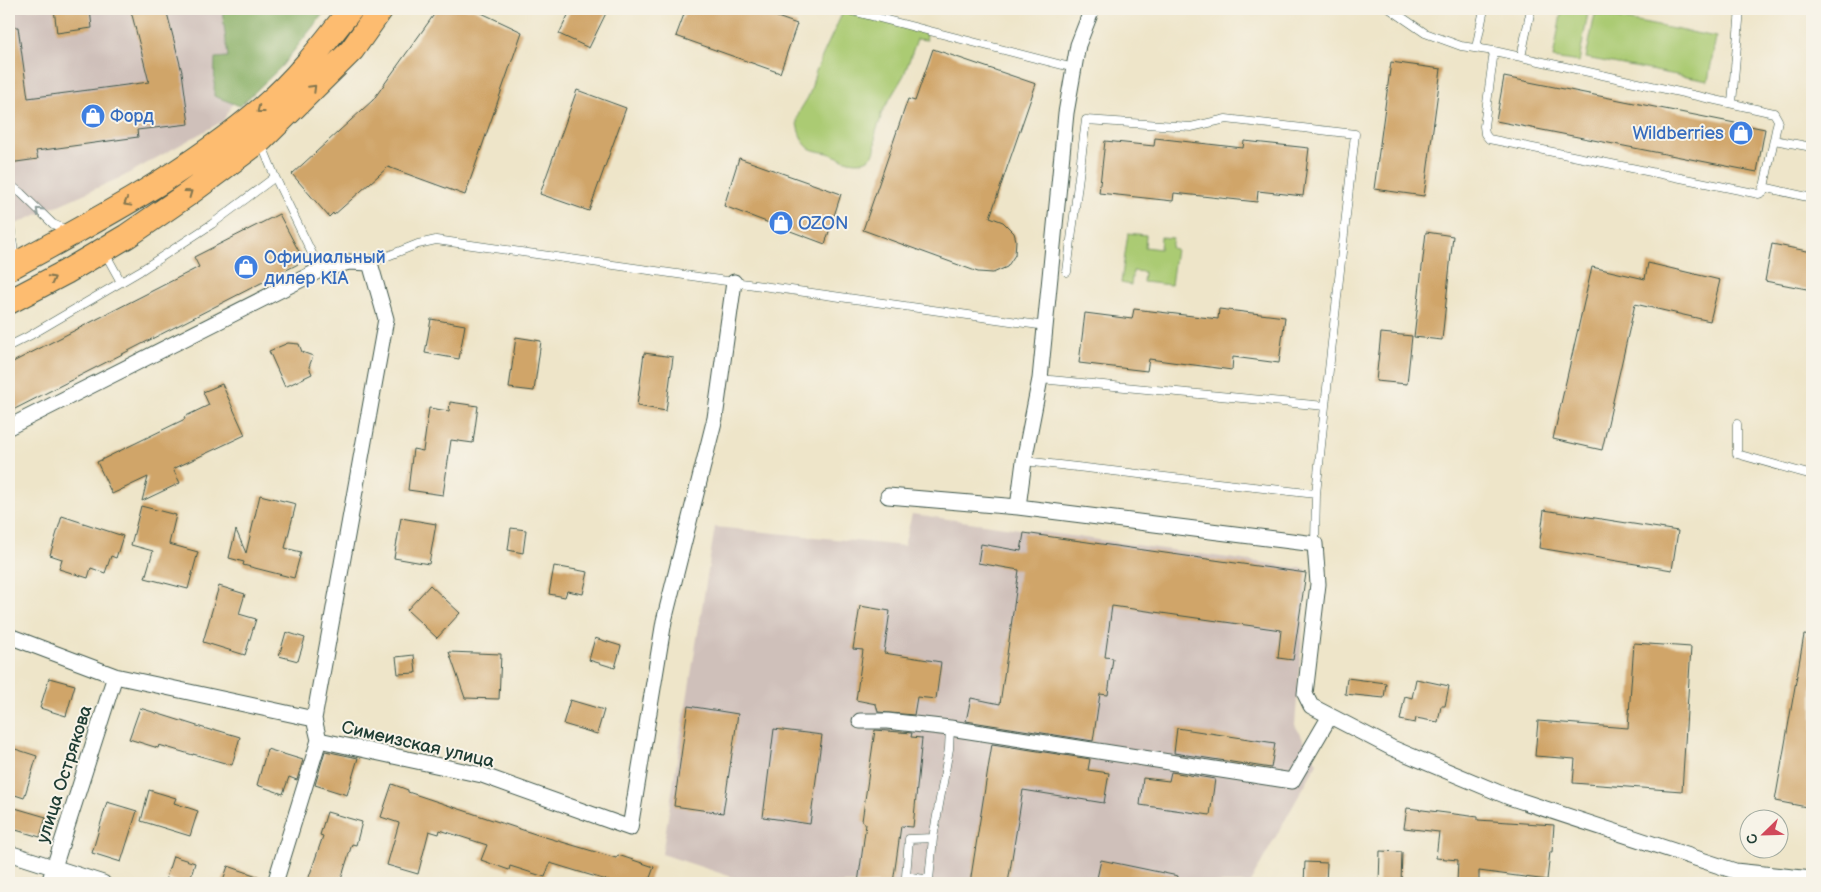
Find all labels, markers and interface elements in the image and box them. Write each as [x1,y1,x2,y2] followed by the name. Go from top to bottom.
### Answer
[307,85,316,94] one-way arrow
[80,103,106,129] shop icon: Форд
[257,104,266,112] one-way arrow
[110,106,154,127] place label: Форд
[1728,120,1754,146] shop icon: Wildberries
[1632,123,1724,144] place label: Wildberries
[183,190,193,199] one-way arrow
[123,196,132,206] one-way arrow
[36,208,45,217] one-way arrow
[768,210,794,236] shop icon: OZON
[798,213,849,234] place label: OZON
[264,247,386,289] place label: Официальный дилер KIA
[233,254,259,280] shop icon: Официальный дилер KIA
[47,275,56,285] one-way arrow
[32,702,97,846] street label: улица Острякова
[339,717,497,772] street label: Симеизская улица
[1738,810,1788,860] north arrow
[1743,831,1762,847] text: С

